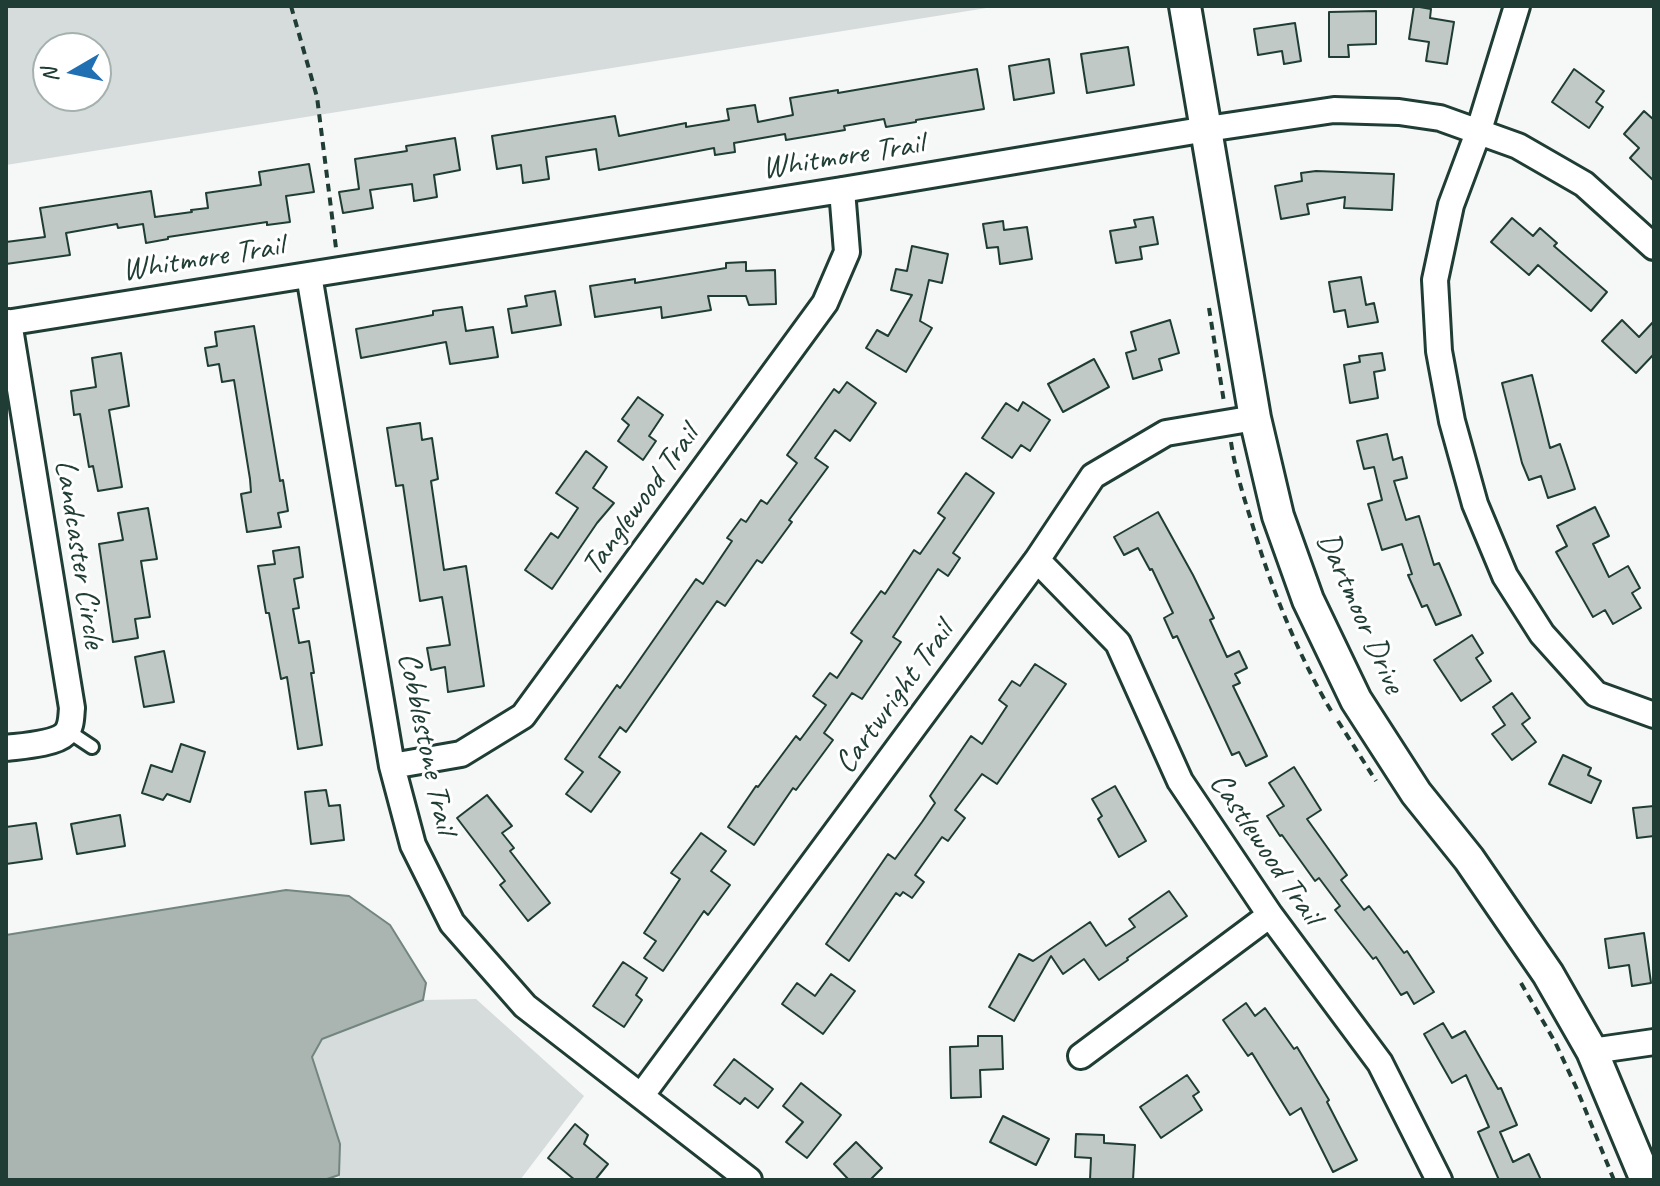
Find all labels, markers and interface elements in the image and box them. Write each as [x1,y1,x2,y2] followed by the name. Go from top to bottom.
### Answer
[32,32,112,112] north arrow
[35,67,65,84] text: N
[759,125,927,189] street label: Whitmore Trail
[119,227,287,291] street label: Whitmore Trail
[574,419,708,583] street label: Tanglewood Trail
[45,457,113,651] street label: Landcaster Circle
[1308,527,1412,699] street label: Dartmoor Drive
[827,615,963,781] street label: Cartwright Trail
[388,649,464,837] street label: Cobblestone Trail
[1200,766,1330,932] street label: Castlewood Trail

